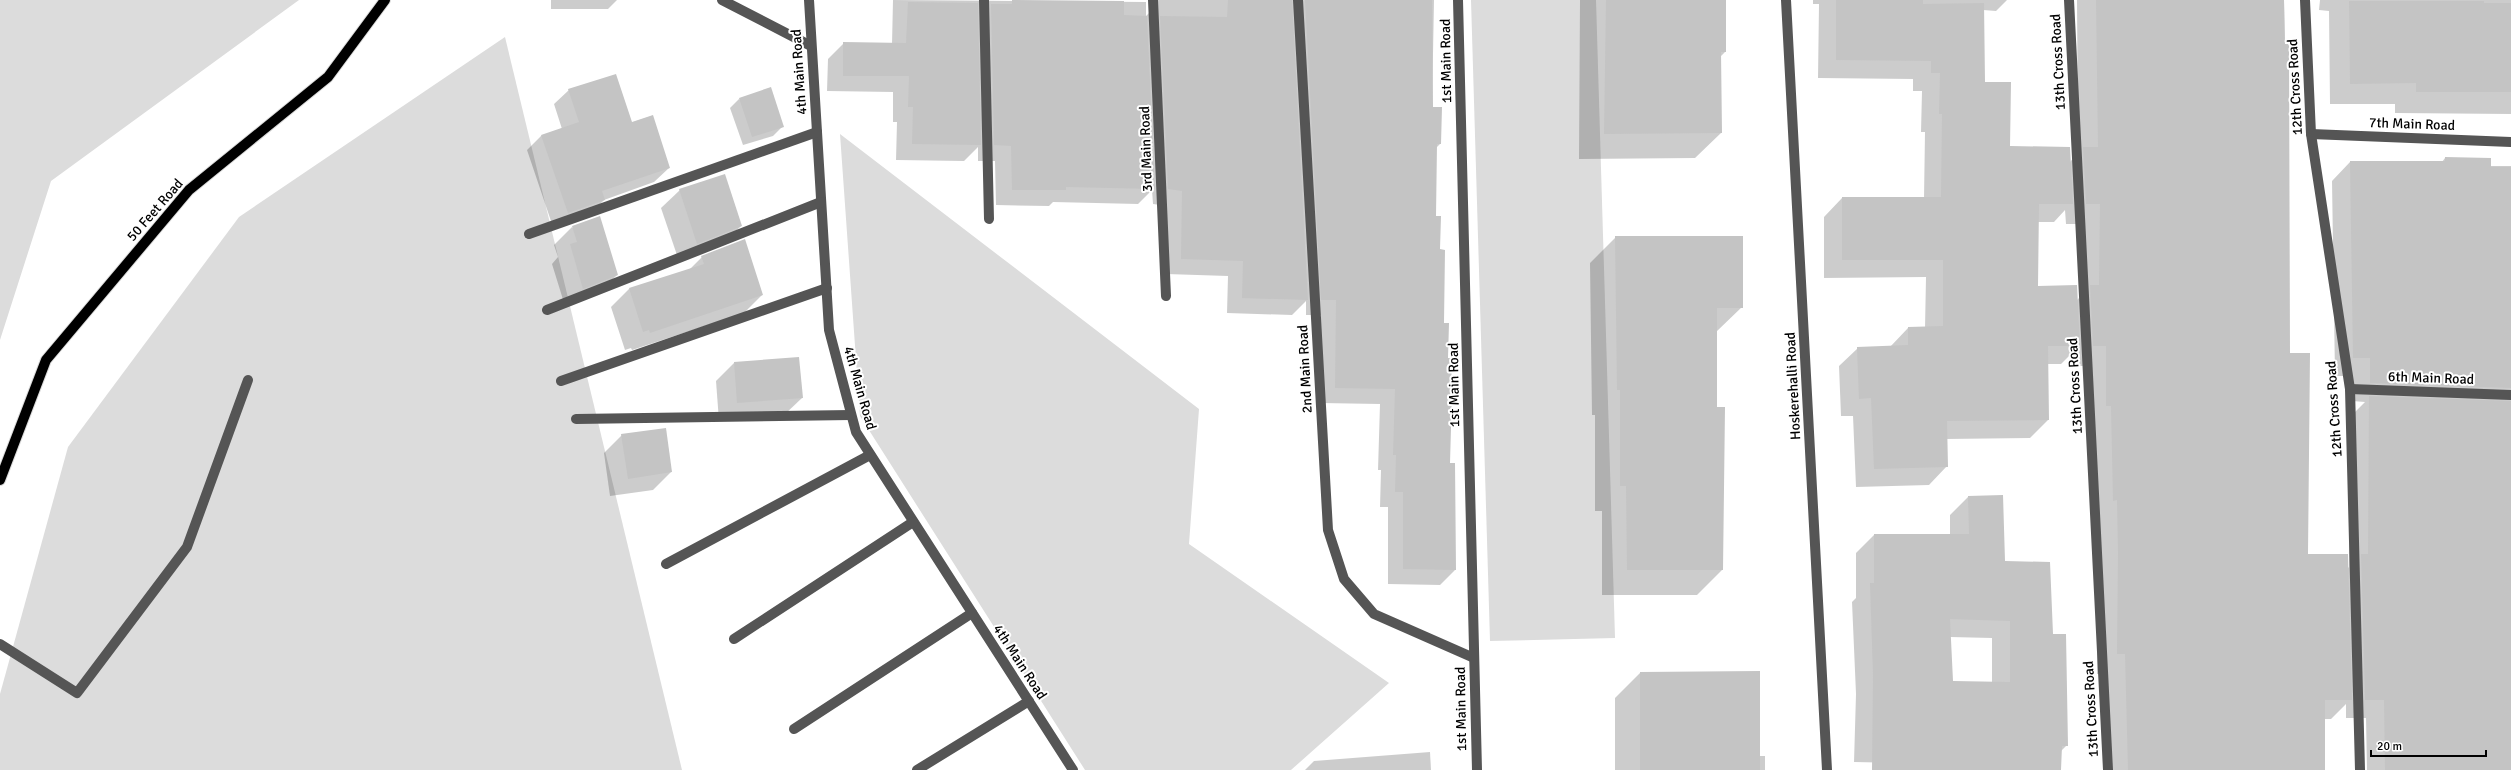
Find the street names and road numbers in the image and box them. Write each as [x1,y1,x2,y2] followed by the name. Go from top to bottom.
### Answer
[2047,13,2069,111] street label: 13th Cross Road
[1437,19,1455,103] street label: 1st Main Road
[788,28,810,116] street label: 4th Main Road
[2284,38,2306,136] street label: 12th Cross Road
[1136,106,1156,192] street label: 3rd Main Road
[2369,114,2455,134] street label: 7th Main Road
[123,175,187,245] street label: 50 Feet Road
[1294,324,1316,414] street label: 2nd Main Road
[1782,332,1804,440] street label: Hoskerehalli Road
[2064,337,2086,435] street label: 13th Cross Road
[1445,343,1463,427] street label: 1st Main Road
[840,344,880,432] street label: 4th Main Road
[2322,360,2346,458] street label: 12th Cross Road
[2388,368,2474,388] street label: 6th Main Road
[989,621,1051,703] street label: 4th Main Road
[2080,660,2102,758] street label: 13th Cross Road
[1452,667,1470,751] street label: 1st Main Road

